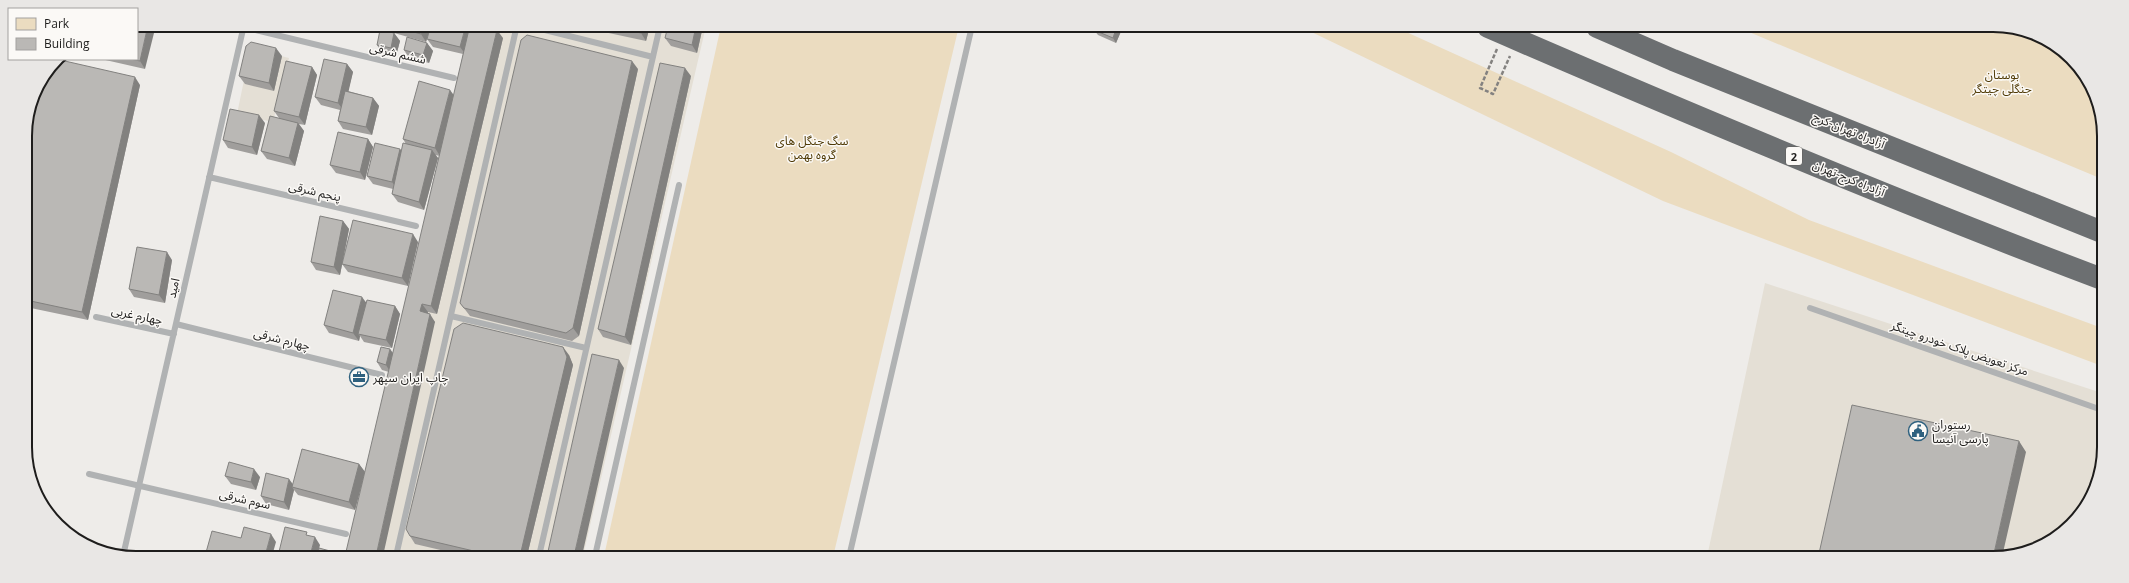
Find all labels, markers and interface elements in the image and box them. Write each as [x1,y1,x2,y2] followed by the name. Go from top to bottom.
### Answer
[8,8,138,60] legend
[44,15,70,32] text: Park
[44,35,90,52] text: Building
[368,38,428,69] street label: ششم شرقی
[1971,66,2032,97] park label: بوستان جنگلی چیتگر
[1810,108,1888,153] street label: آزادراه تهران-کرج
[776,132,848,163] park label: سگ جنگل های گروه بهمن
[1786,147,1802,165] road number: 2
[1810,156,1888,201] street label: آزادراه کرج-تهران
[287,177,343,206] street label: پنجم شرقی
[162,276,184,300] street label: امید
[110,301,164,330] street label: چهارم غربی
[1888,316,2031,380] street label: مرکز تعویض پلاک خودرو چیتگر
[252,324,312,355] street label: چهارم شرقی
[348,366,370,388] office icon: چاپ ایران سپهر
[372,369,448,386] place label: چاپ ایران سپهر
[1932,416,1989,447] place label: رستوران پارسی آنیسا
[1907,420,1929,442] public building icon: رستوران پارسی آنیسا
[218,485,272,514] street label: سوم شرقی

